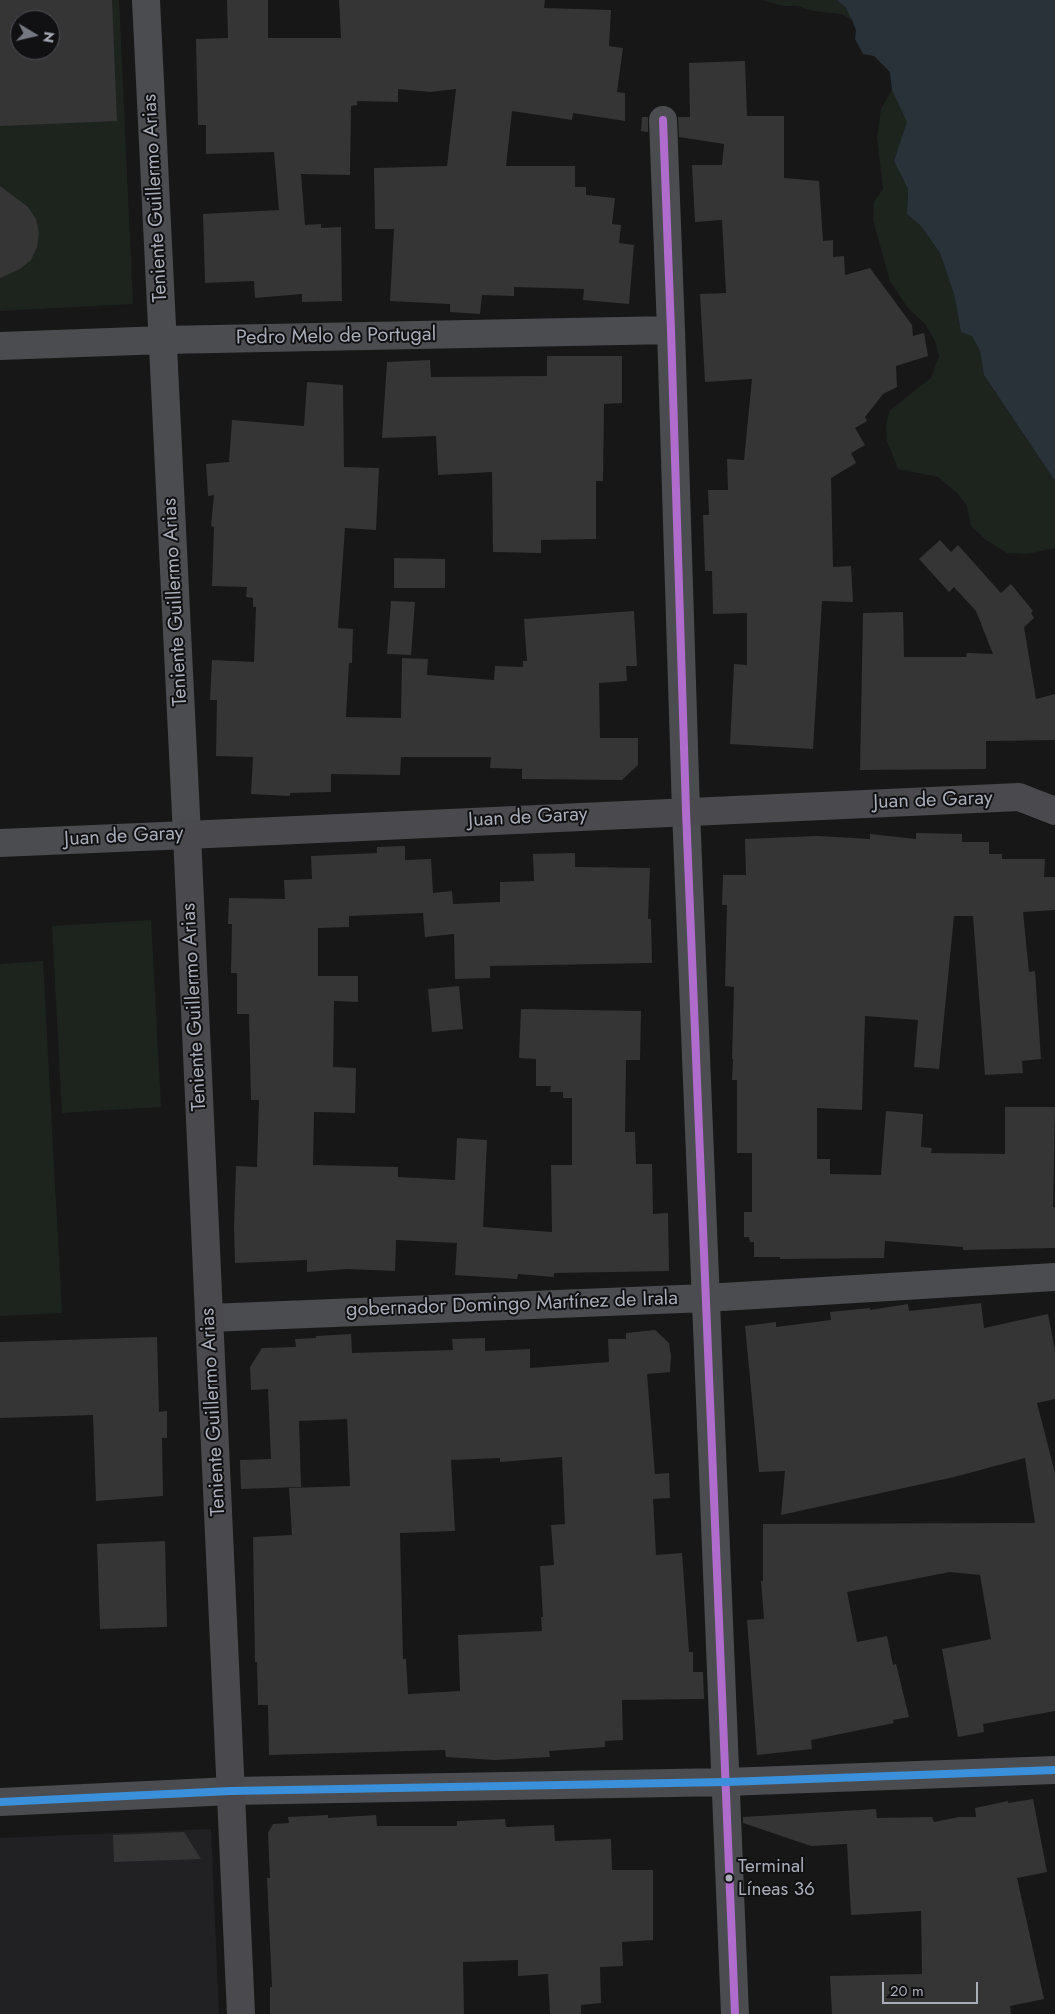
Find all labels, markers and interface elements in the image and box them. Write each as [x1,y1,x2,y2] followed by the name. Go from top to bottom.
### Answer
[10,10,60,60] north arrow
[38,30,60,44] text: N
[139,93,173,303] street label: Teniente Guillermo Arias
[236,323,436,351] street label: Pedro Melo de Portugal
[159,497,193,707] street label: Teniente Guillermo Arias
[873,787,993,815] street label: Juan de Garay
[468,803,588,833] street label: Juan de Garay
[64,822,184,852] street label: Juan de Garay
[178,902,212,1112] street label: Teniente Guillermo Arias
[346,1287,678,1323] street label: gobernador Domingo Martínez de Irala
[197,1307,231,1517] street label: Teniente Guillermo Arias
[738,1856,815,1900] place label: Terminal Líneas 36
[724,1873,734,1883] marker: Terminal Líneas 36
[885,1972,981,2004] scale bar
[890,1980,924,2002] text: 20 m

